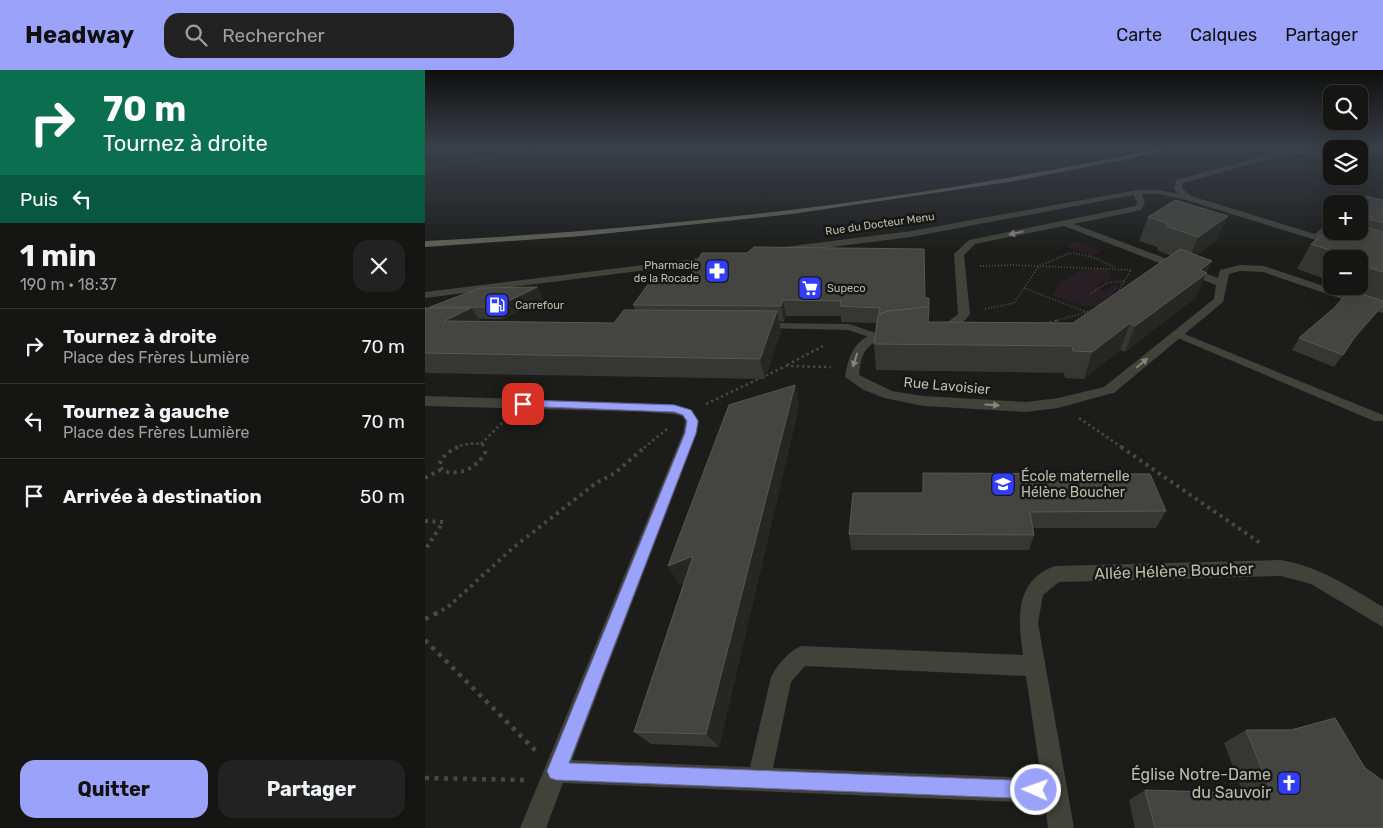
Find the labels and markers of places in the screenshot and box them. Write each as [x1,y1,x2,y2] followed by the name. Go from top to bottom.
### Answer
[704,258,730,284] pharmacy icon: Pharmacie de la Rocade
[634,259,699,285] place label: Pharmacie de la Rocade
[797,275,823,301] supermarket icon: Supeco
[827,282,866,295] place label: Supeco
[484,292,510,318] fuel station icon: Carrefour
[515,299,565,312] place label: Carrefour
[502,383,544,425] pin
[1021,467,1130,501] place label: École maternelle Hélène Boucher
[990,471,1016,497] school or university icon: École maternelle Hélène Boucher
[1131,765,1271,802] place label: Église Notre-Dame du Sauvoir
[1276,770,1302,796] church icon: Église Notre-Dame du Sauvoir

